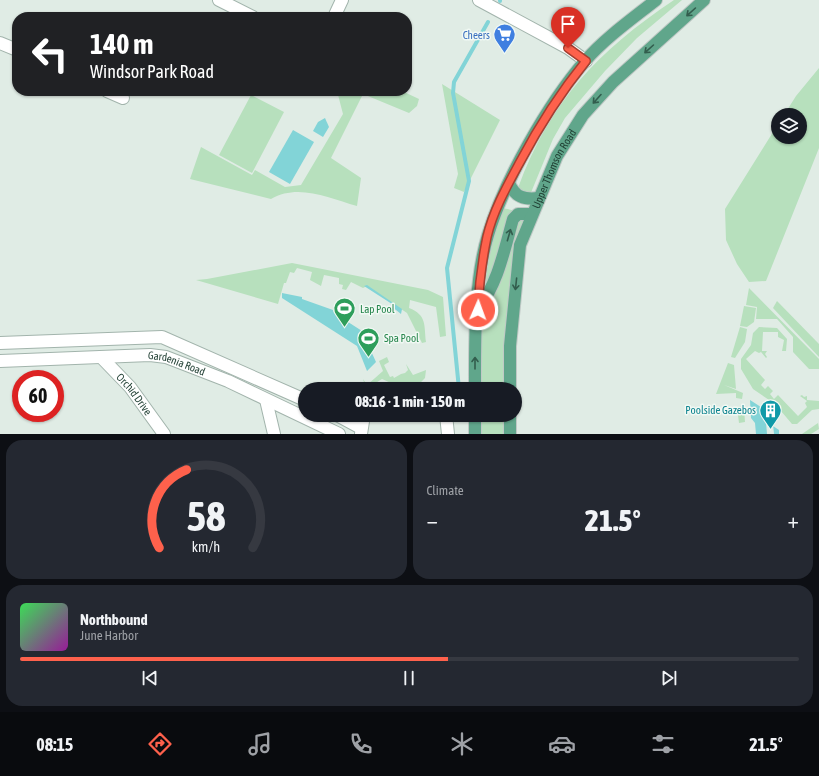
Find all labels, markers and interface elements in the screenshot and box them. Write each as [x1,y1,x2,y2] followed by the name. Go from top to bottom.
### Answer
[551,7.0,585,48] pin
[686,7,696,16] one-way arrow
[557,13,579,35] icon: arrive
[492,22,518,55] supermarket icon: Cheers
[24,28,76,80] icon: left
[90,28,153,60] text: 140 m
[463,29,490,41] place label: Cheers
[644,45,654,54] one-way arrow
[90,61,214,82] text: Windsor Park Road
[592,94,602,104] one-way arrow
[771,108,807,144] map controls
[771,108,807,144] button: layers
[530,127,578,210] street label: Upper Thomson Road
[506,229,513,242] one-way arrow
[512,277,520,290] one-way arrow
[457,289,499,331] position arrow
[332,296,358,329] sports icon: Lap Pool
[360,303,395,315] place label: Lap Pool
[355,325,381,358] sports icon: Spa Pool
[384,332,419,344] place label: Spa Pool
[147,349,207,378] street label: Gardenia Road
[471,357,479,370] one-way arrow
[12,370,64,422] speed limit sign: 60
[114,371,154,417] street label: Orchid Drive
[355,393,465,410] text: 08:16 · 1 min · 150 m
[758,397,784,430] building icon: Poolside Gazebos
[685,404,756,416] place label: Poolside Gazebos
[427,483,464,498] text: Climate
[187,491,226,539] text: 58
[585,503,641,537] text: 21.5°
[427,507,438,533] text: −
[788,507,799,533] text: +
[192,538,220,554] text: km/h
[80,611,148,628] text: Northbound
[80,628,138,643] text: June Harbor
[139,667,161,689] icon: previous
[398,667,420,689] icon: pause
[658,667,680,689] icon: next
[146,730,174,758] icon: directions
[246,730,274,758] icon: music
[347,730,375,758] icon: phone
[448,730,476,758] icon: climate
[548,730,576,758] icon: car
[649,730,677,758] icon: filters
[36,734,73,755] text: 08:15
[749,734,783,755] text: 21.5°

